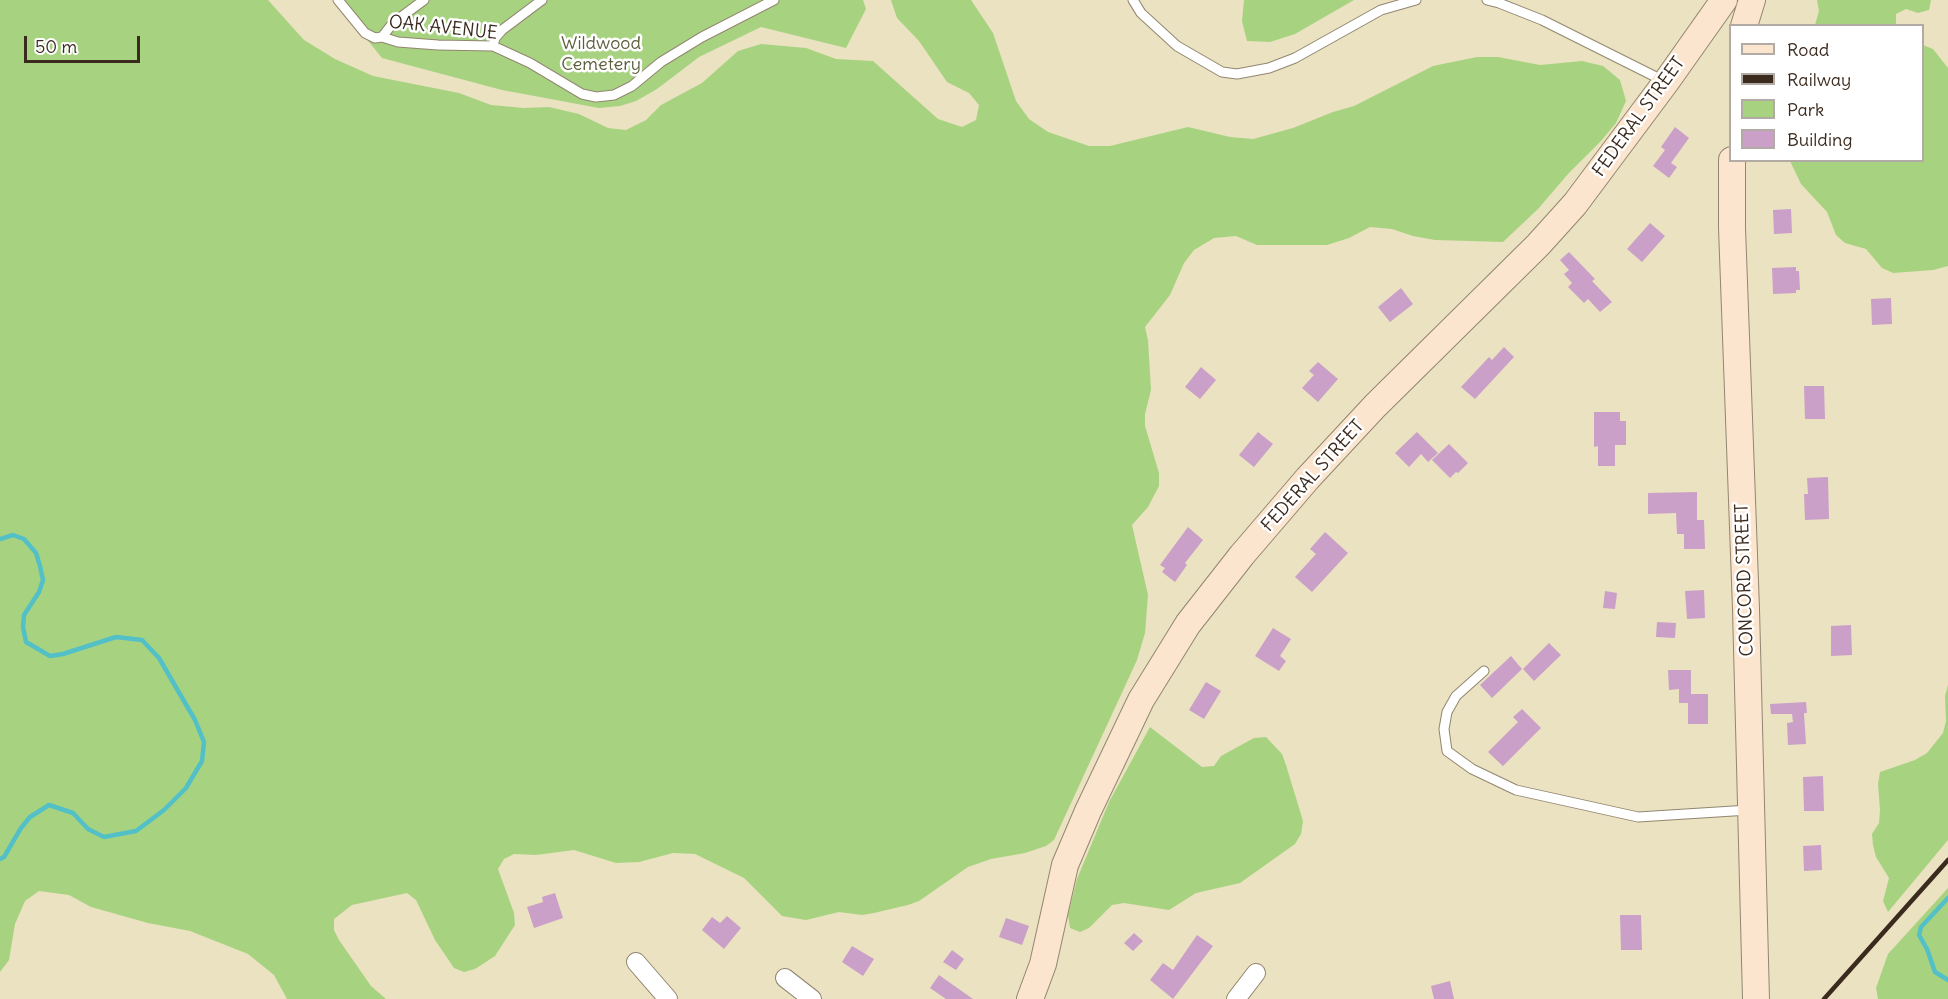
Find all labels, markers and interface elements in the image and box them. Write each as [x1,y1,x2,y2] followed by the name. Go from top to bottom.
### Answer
[388,12,498,44] street label: OAK AVENUE
[27,24,142,62] scale bar
[1729,24,1924,162] legend
[561,33,641,76] park label: Wildwood Cemetery
[35,35,77,58] text: 50 m
[1787,38,1829,61] text: Road
[1588,53,1690,181] street label: FEDERAL STREET
[1787,68,1851,91] text: Railway
[1787,98,1824,121] text: Park
[1787,128,1852,151] text: Building
[1257,416,1369,536] street label: FEDERAL STREET
[1732,503,1758,657] street label: CONCORD STREET

